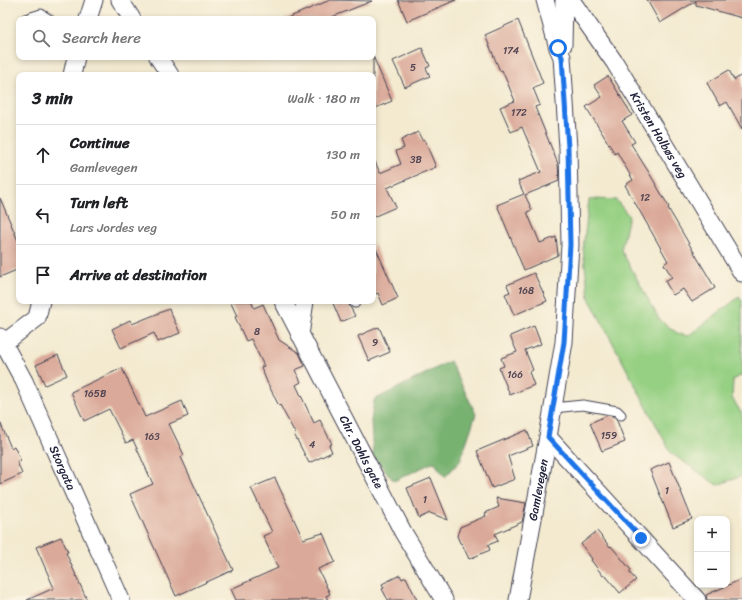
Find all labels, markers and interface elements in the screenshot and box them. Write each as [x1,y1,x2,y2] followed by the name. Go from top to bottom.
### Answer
[16,16,376,60] search box
[62,25,141,51] text: Search here
[30,27,52,49] icon: search
[549,39,567,57] route start
[503,42,519,60] house number: 174
[410,59,416,77] house number: 5
[32,83,73,113] text: 3 min
[288,87,360,110] text: Walk · 180 m
[624,87,693,183] street label: Kristen Holbøs veg
[511,104,527,122] house number: 172
[70,130,130,156] text: Continue
[326,143,360,166] text: 130 m
[32,144,54,166] icon: ahead
[410,151,423,169] house number: 3B
[70,156,138,179] text: Gamlevegen
[640,189,650,207] house number: 12
[70,190,128,216] text: Turn left
[330,203,360,226] text: 50 m
[32,204,54,226] icon: left
[70,216,157,239] text: Lars Jordes veg
[70,262,207,288] text: Arrive at destination
[32,264,54,286] icon: arrive
[518,282,534,300] house number: 168
[254,323,260,341] house number: 8
[372,334,378,352] house number: 9
[507,366,523,384] house number: 166
[84,385,107,403] house number: 165B
[333,411,390,493] street label: Chr. Dahls gate
[601,427,617,445] house number: 159
[144,428,160,446] house number: 163
[309,436,315,454] house number: 4
[43,442,82,494] street label: Storgata
[522,457,555,523] street label: Gamlevegen
[665,482,669,500] house number: 1
[423,491,427,509] house number: 1
[694,516,730,588] map controls
[694,516,730,552] button: +
[632,529,650,547] route end
[694,552,730,588] button: −

